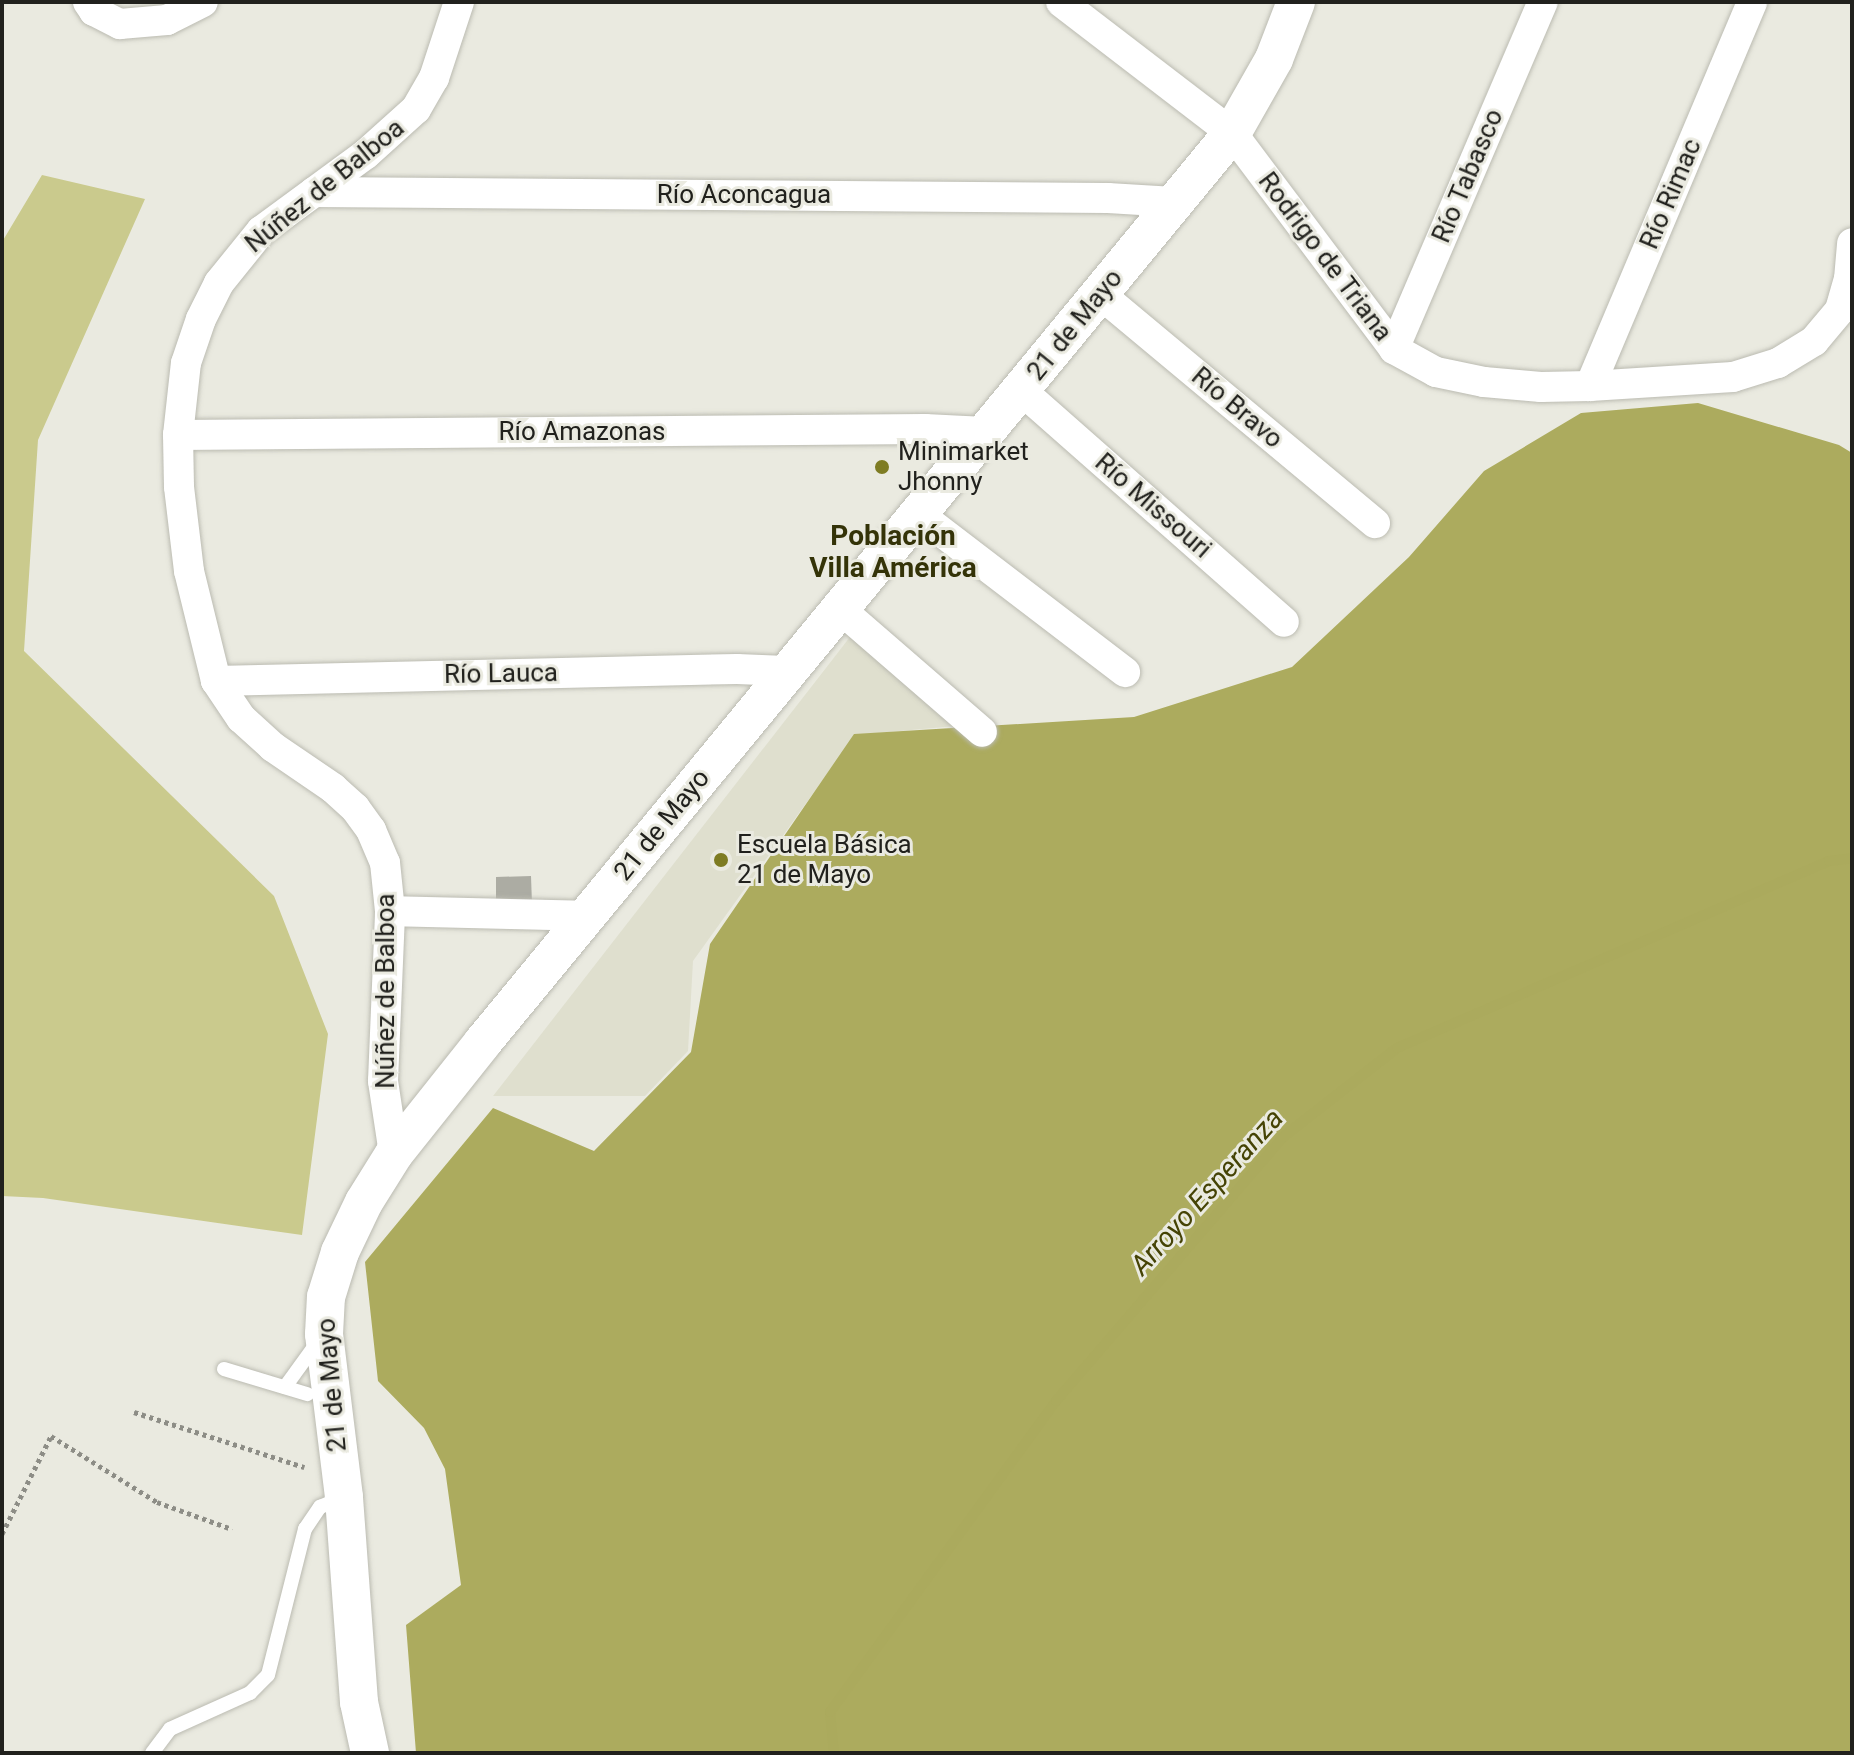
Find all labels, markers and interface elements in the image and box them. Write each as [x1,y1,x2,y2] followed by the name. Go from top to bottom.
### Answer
[1426,104,1510,248] street label: Río Tabasco
[239,112,411,260] street label: Núñez de Balboa
[1634,134,1708,254] street label: Río Rimac
[1251,166,1399,348] street label: Rodrigo de Triana
[657,179,831,211] street label: Río Aconcagua
[1021,263,1129,387] street label: 21 de Mayo
[1185,361,1289,455] street label: Río Bravo
[498,416,666,448] street label: Río Amazonas
[898,436,1029,498] place label: Minimarket Jhonny
[1088,447,1218,565] street label: Río Missouri
[873,458,891,476] marker: Minimarket Jhonny
[809,519,977,585] district label: Población Villa América
[444,657,558,691] street label: Río Lauca
[608,763,716,887] street label: 21 de Mayo
[737,829,912,890] place label: Escuela Básica 21 de Mayo
[712,851,730,869] marker: Escuela Básica 21 de Mayo
[370,893,402,1089] street label: Núñez de Balboa
[1124,1102,1290,1282] water label: Arroyo Esperanza
[311,1317,353,1453] street label: 21 de Mayo

